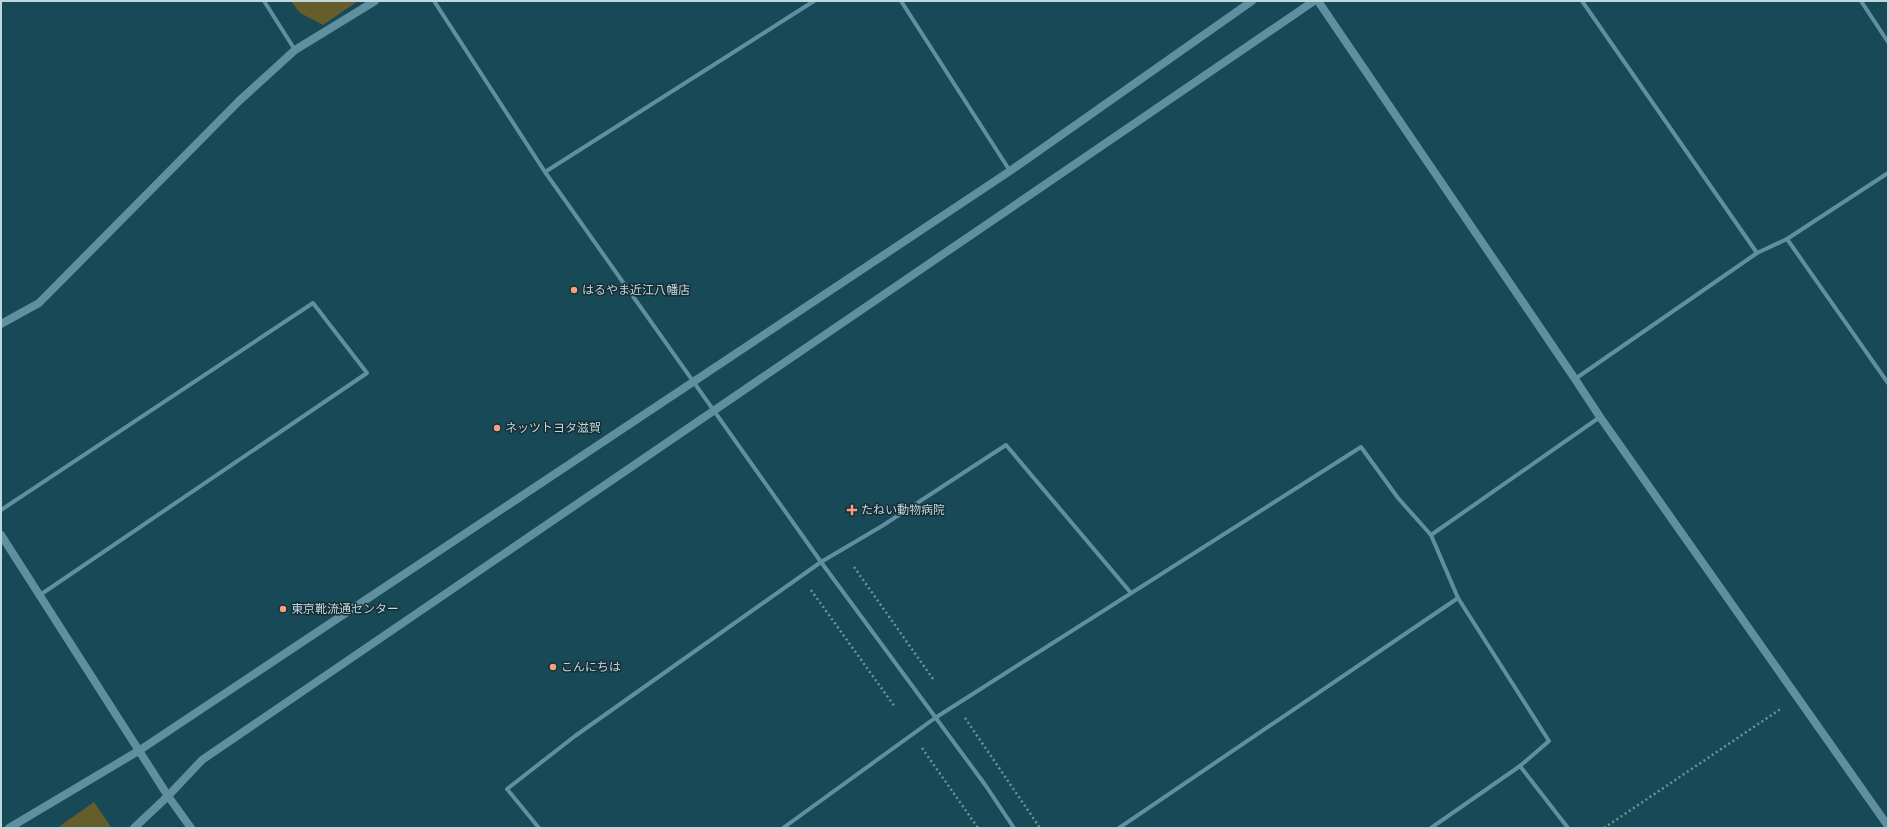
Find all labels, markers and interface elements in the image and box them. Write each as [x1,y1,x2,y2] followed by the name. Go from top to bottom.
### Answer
[582,282,690,298] place label: はるやま近江八幡店
[569,285,579,295] marker: はるやま近江八幡店
[505,420,601,436] place label: ネッツトヨタ滋賀
[492,423,502,433] marker: ネッツトヨタ滋賀
[861,502,945,518] place label: たねい動物病院
[846,504,858,516] marker: たねい動物病院
[291,601,399,617] place label: 東京靴流通センター
[278,604,288,614] marker: 東京靴流通センター
[561,659,621,675] place label: こんにちは
[548,662,558,672] marker: こんにちは

